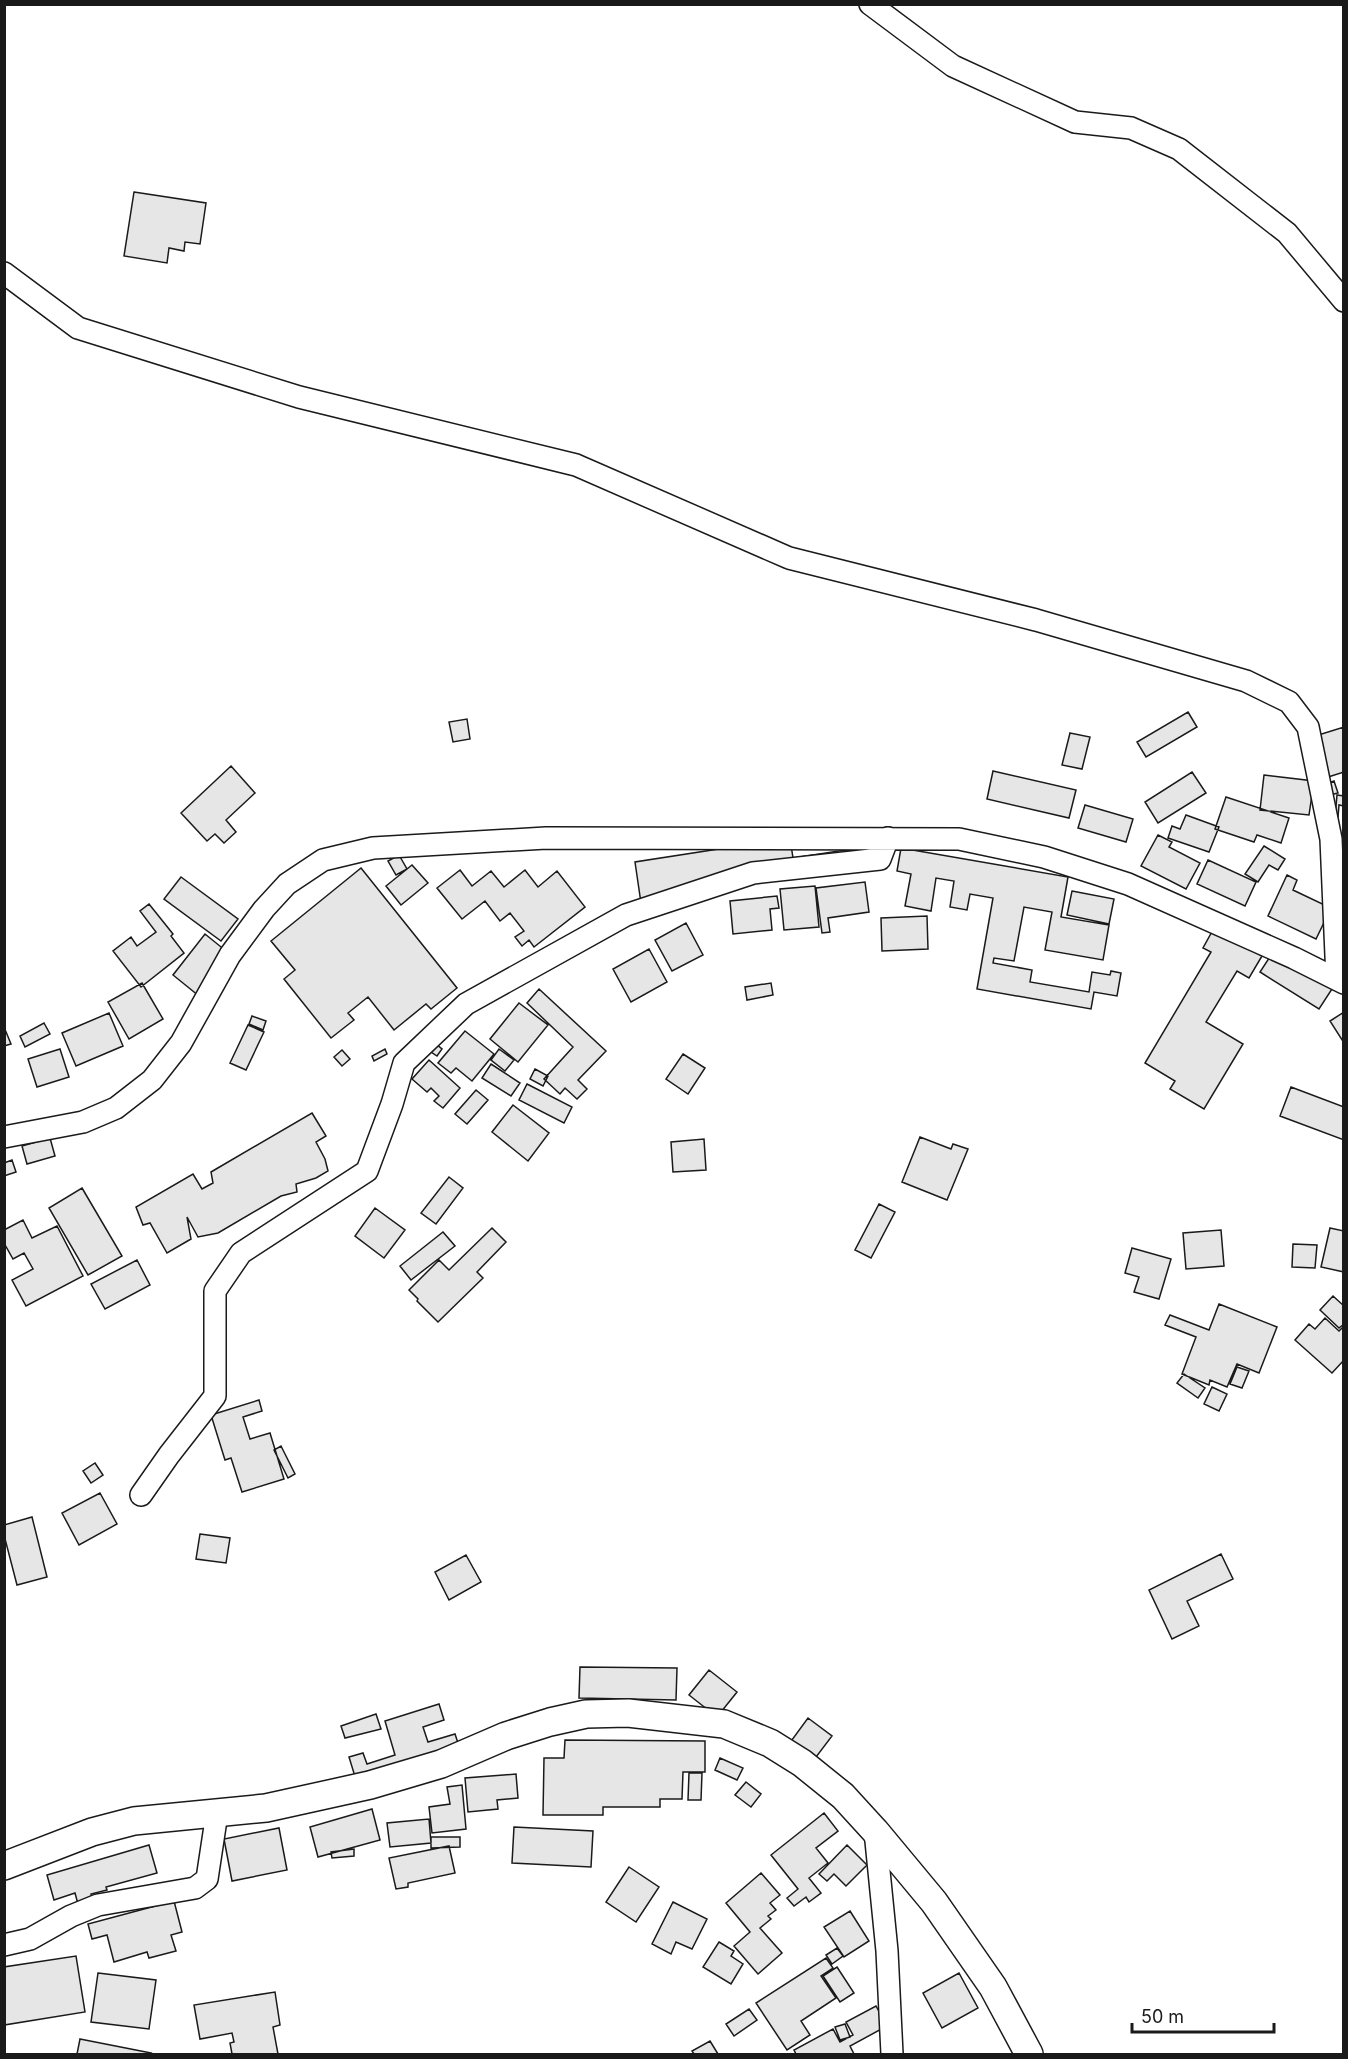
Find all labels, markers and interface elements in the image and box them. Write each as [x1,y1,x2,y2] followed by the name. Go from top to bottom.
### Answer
[1132,1996,1274,2034] scale bar
[1141,2006,1184,2027] text: 50 m

